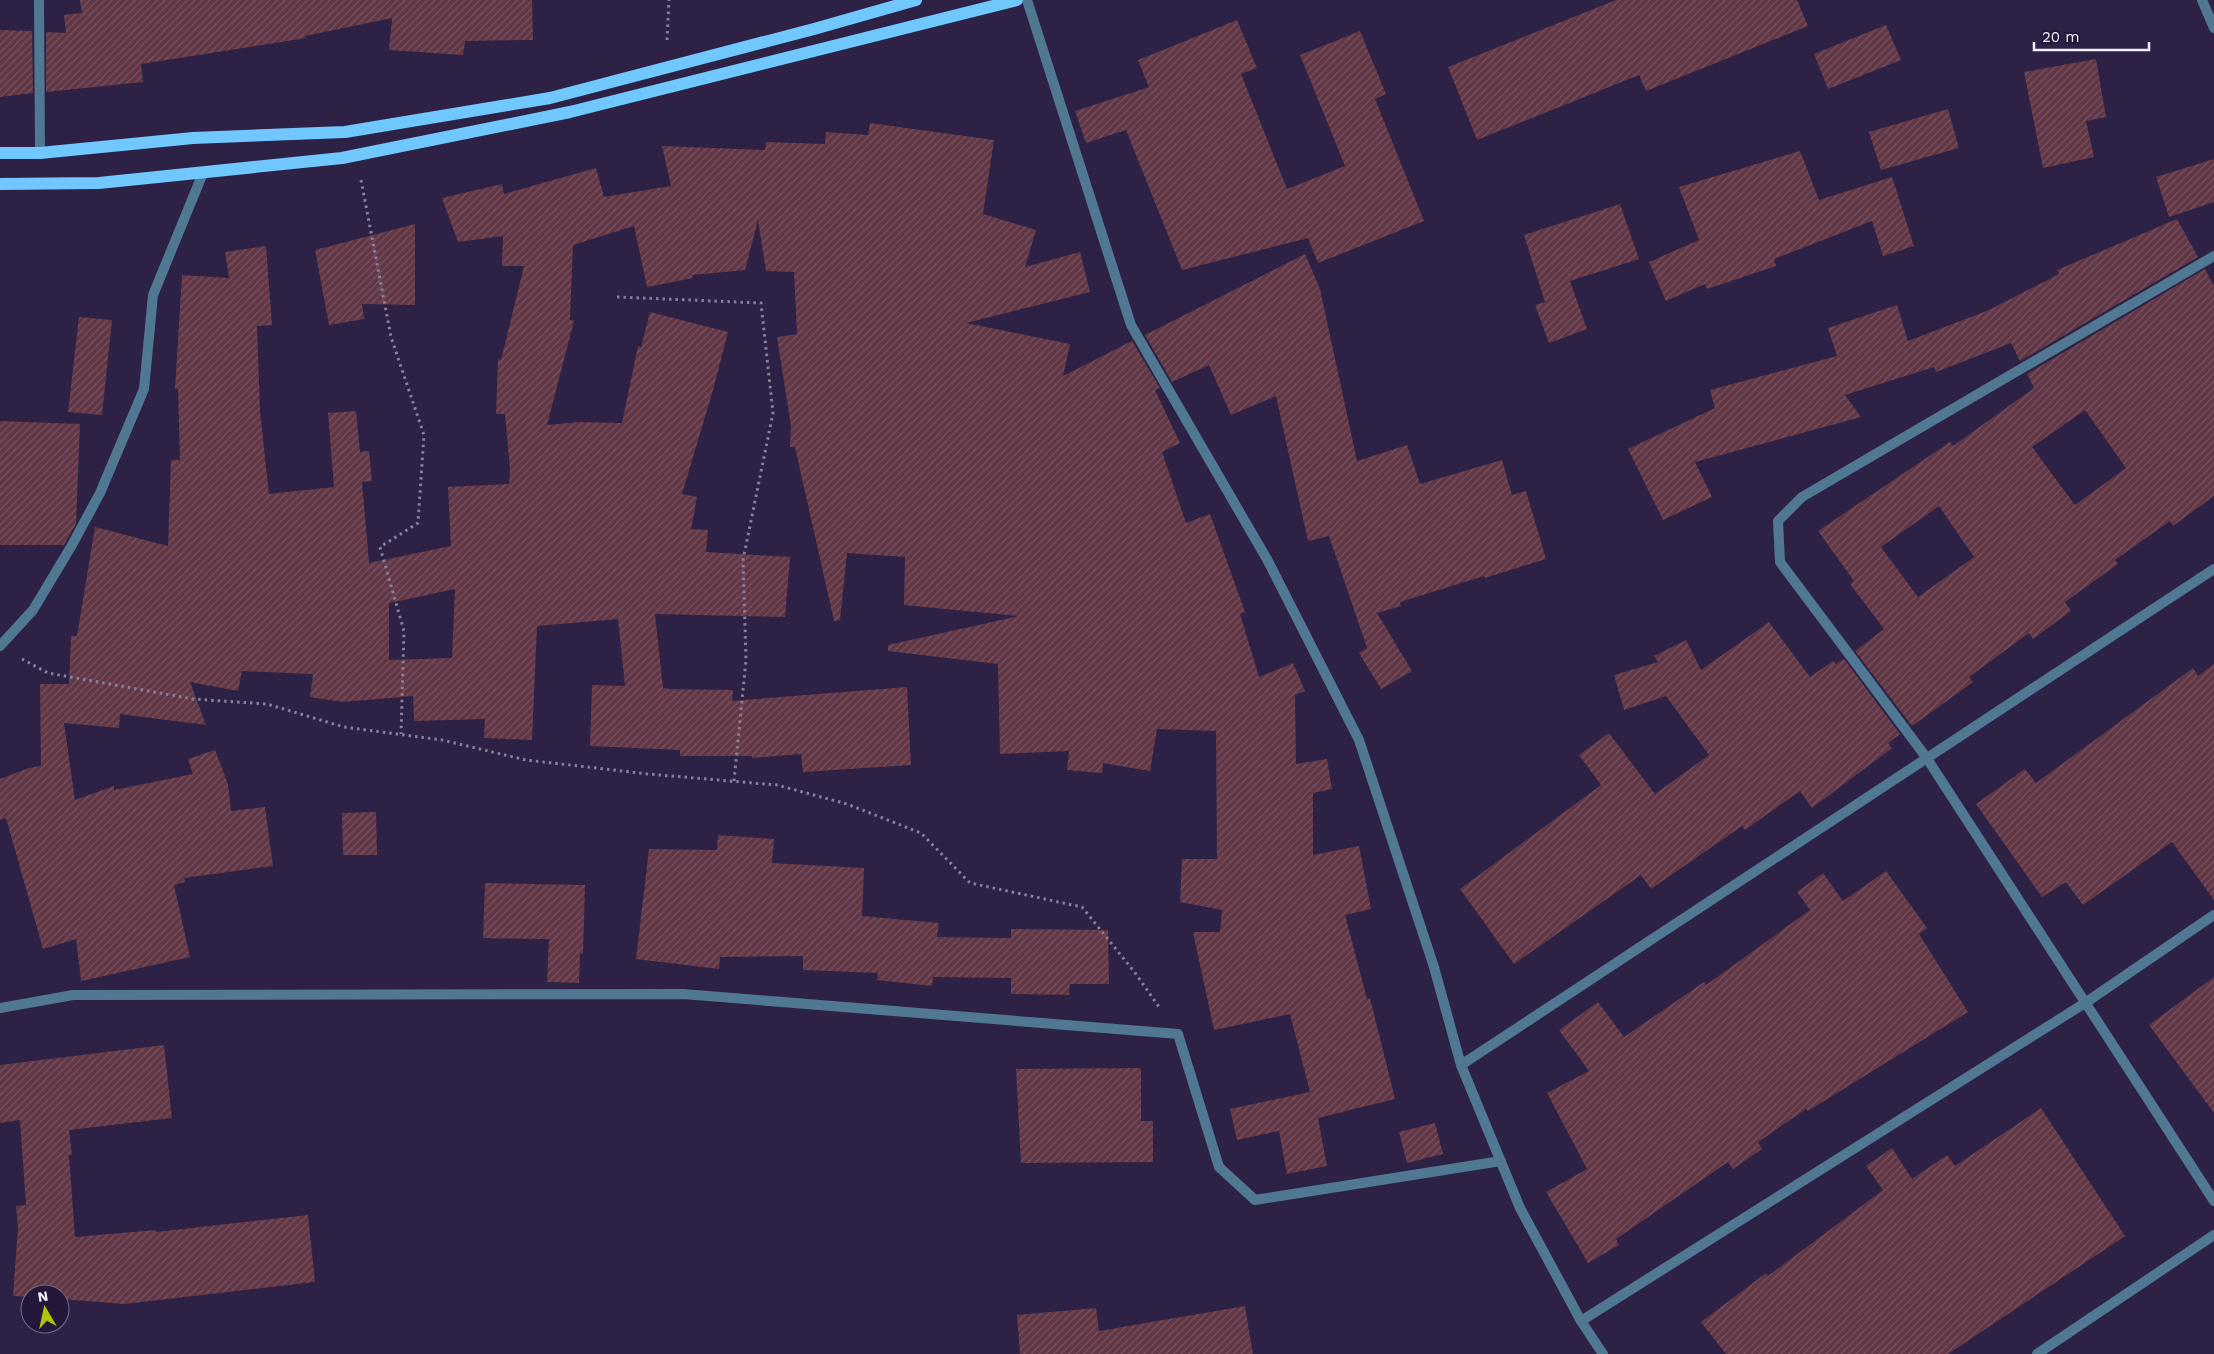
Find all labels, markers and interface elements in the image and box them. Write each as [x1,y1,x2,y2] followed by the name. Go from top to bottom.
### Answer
[2034,20,2149,52] scale bar
[2042,28,2080,46] text: 20 m
[20,1284,70,1334] north arrow
[37,1287,49,1305] text: N

